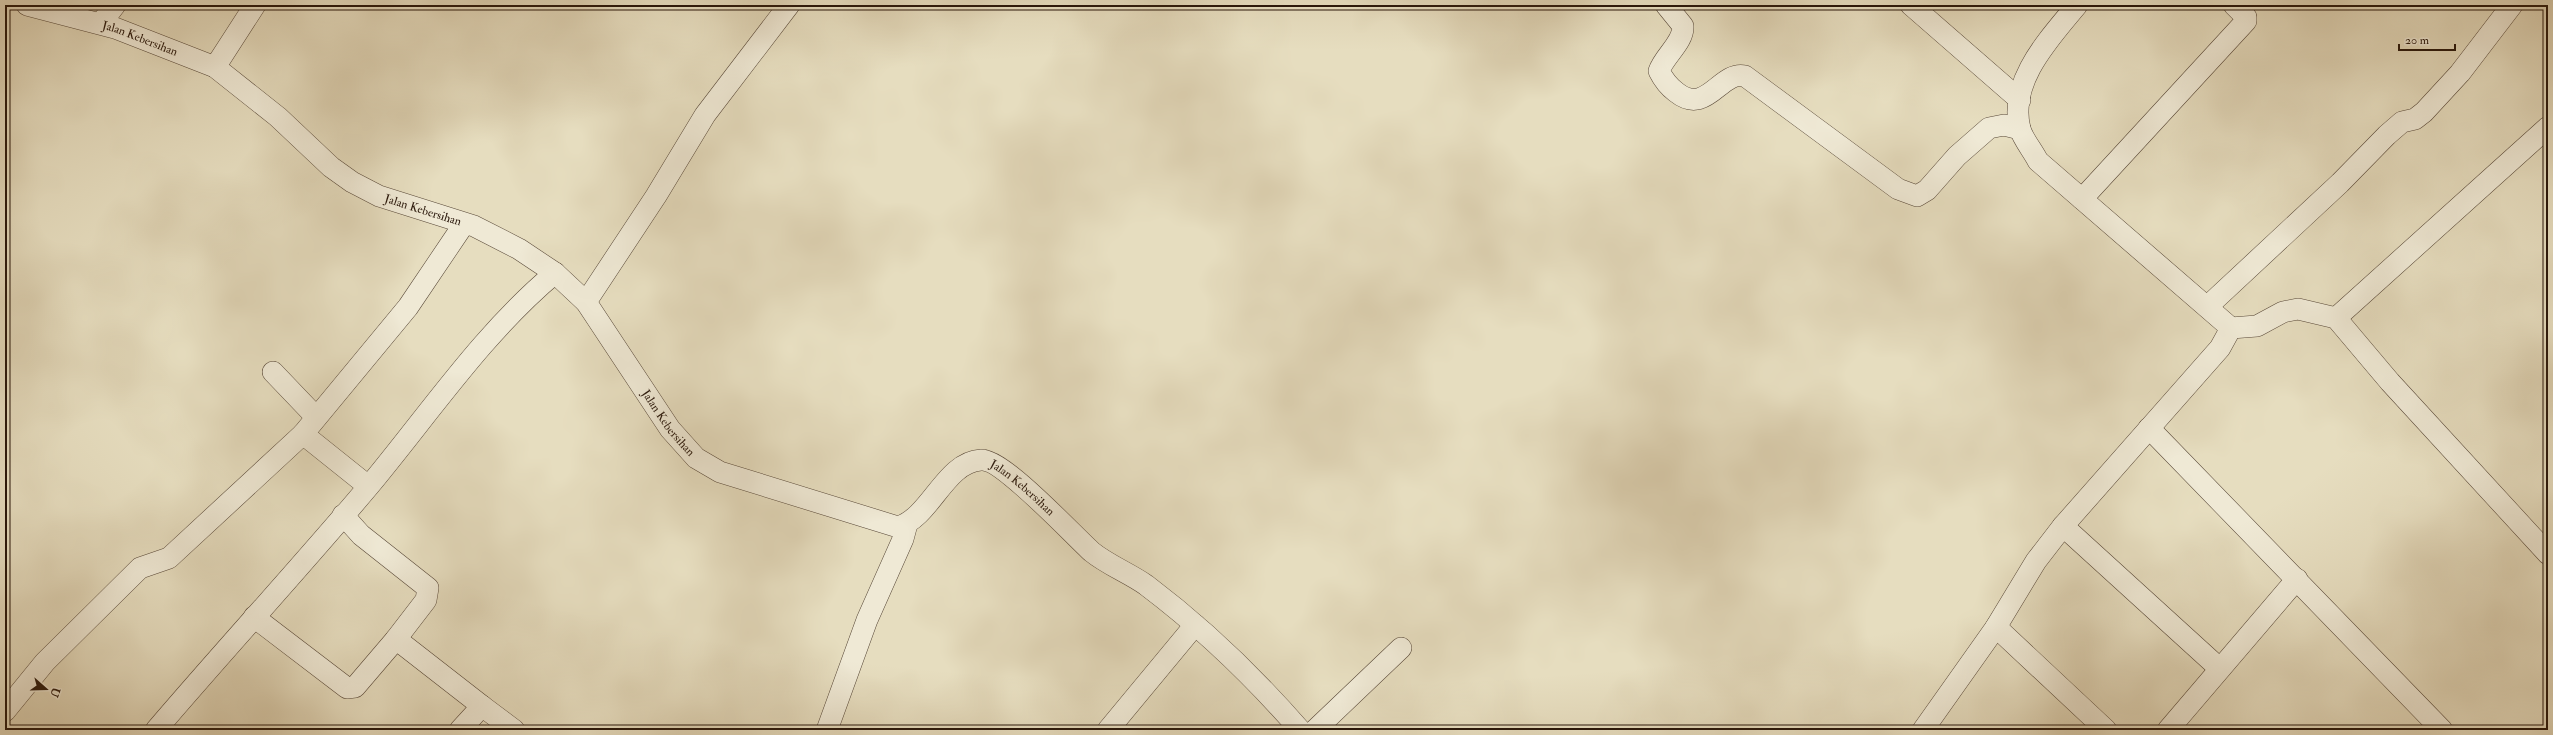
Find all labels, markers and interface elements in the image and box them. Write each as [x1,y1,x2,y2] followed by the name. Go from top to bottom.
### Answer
[100,17,180,59] street label: Jalan Kebersihan
[2399,26,2455,52] scale bar
[2405,33,2430,48] text: 20 m
[382,190,463,229] street label: Jalan Kebersihan
[638,386,698,459] street label: Jalan Kebersihan
[987,456,1058,519] street label: Jalan Kebersihan
[26,669,66,709] north arrow
[47,686,63,700] text: U

